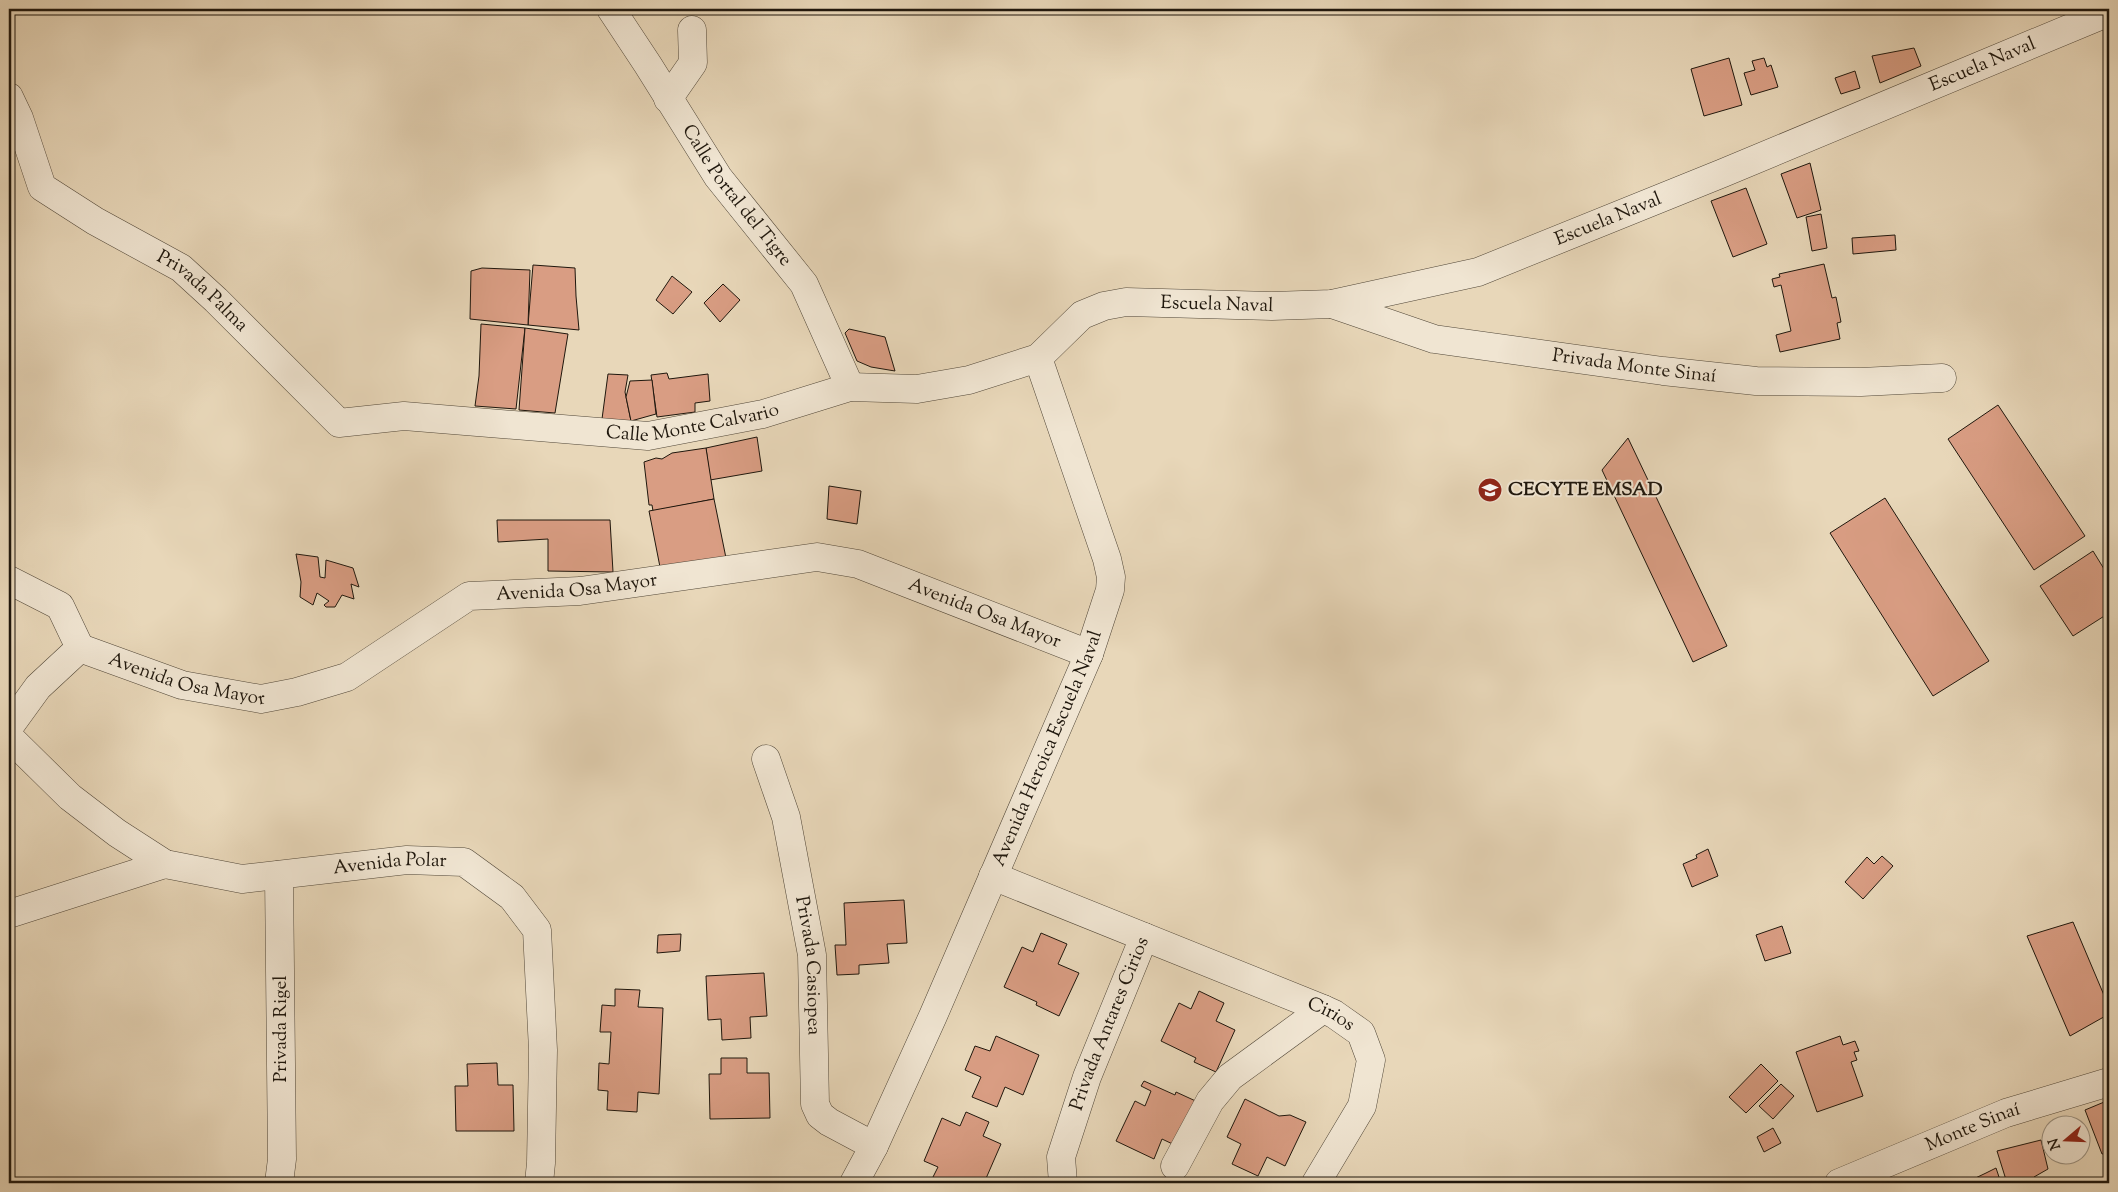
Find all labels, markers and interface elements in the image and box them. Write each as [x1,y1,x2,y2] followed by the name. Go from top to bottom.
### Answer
[1925,31,2040,99] street label: Escuela Naval
[675,119,798,272] street label: Calle Portal del Tigre
[1551,186,1666,253] street label: Escuela Naval
[152,244,254,338] street label: Privada Palma
[1160,289,1274,320] street label: Escuela Naval
[1551,342,1718,390] street label: Privada Monte Sinaí
[605,396,782,450] street label: Calle Monte Calvario
[1477,477,1503,503] school or university icon: CECYTE EMSAD
[1508,477,1662,504] place label: CECYTE EMSAD
[495,567,659,608] street label: Avenida Osa Mayor
[904,571,1065,655] street label: Avenida Osa Mayor
[986,627,1109,871] street label: Avenida Heroica Escuela Naval
[105,646,268,713] street label: Avenida Osa Mayor
[332,846,447,882] street label: Avenida Polar
[788,894,827,1036] street label: Privada Casiopea
[1063,933,1156,1114] street label: Privada Antares Cirios
[268,975,295,1083] street label: Privada Rigel
[1303,990,1360,1038] street label: Cirios
[1921,1096,2023,1159] street label: Monte Sinaí
[2040,1114,2090,1164] north arrow
[2044,1135,2067,1152] text: N

